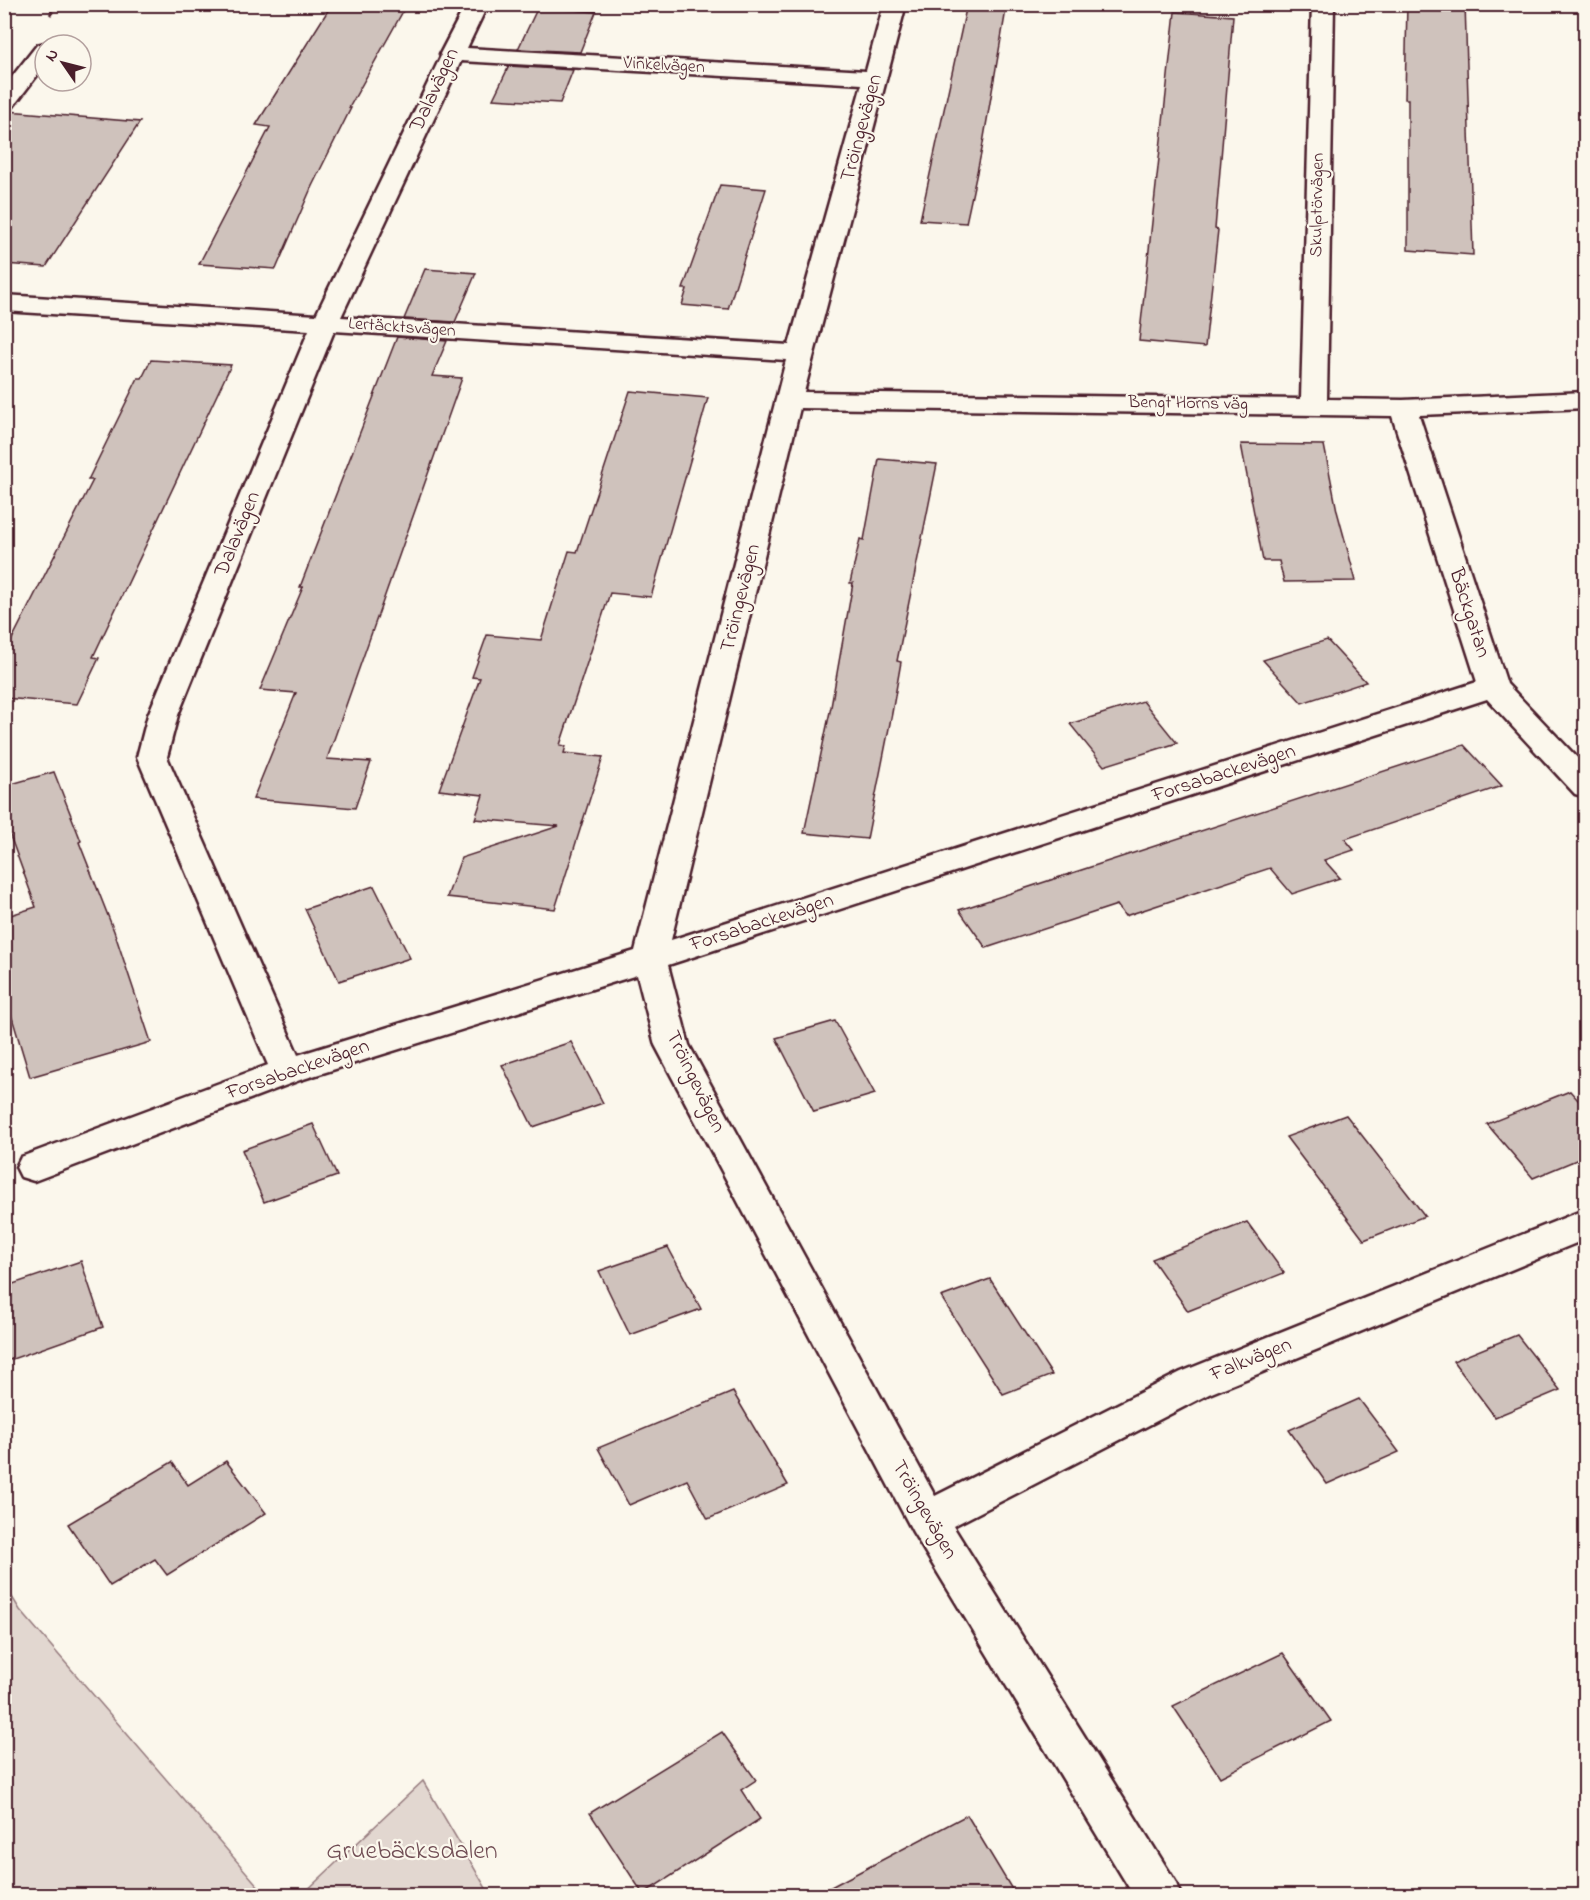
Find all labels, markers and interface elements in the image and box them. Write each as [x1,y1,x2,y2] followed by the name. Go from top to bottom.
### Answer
[33,33,93,93] north arrow
[402,43,469,139] street label: Dalavägen
[39,44,65,67] text: N
[622,51,706,82] street label: Vinkelvägen
[833,71,893,186] street label: Tröingevägen
[1304,152,1333,258] street label: Skulptörvägen
[347,311,457,346] street label: Lertäcktsvägen
[1127,390,1248,419] street label: Bengt Horns väg
[207,487,271,583] street label: Dalavägen
[713,541,771,656] street label: Tröingevägen
[1438,563,1498,662] street label: Bäckgatan
[1147,737,1300,814] street label: Forsabackevägen
[685,886,838,963] street label: Forsabackevägen
[656,1026,733,1139] street label: Tröingevägen
[222,1031,374,1111] street label: Forsabackevägen
[1205,1330,1297,1392] street label: Falkvägen
[882,1455,965,1566] street label: Tröingevägen
[326,1833,498,1871] park label: Gruebäcksdalen

